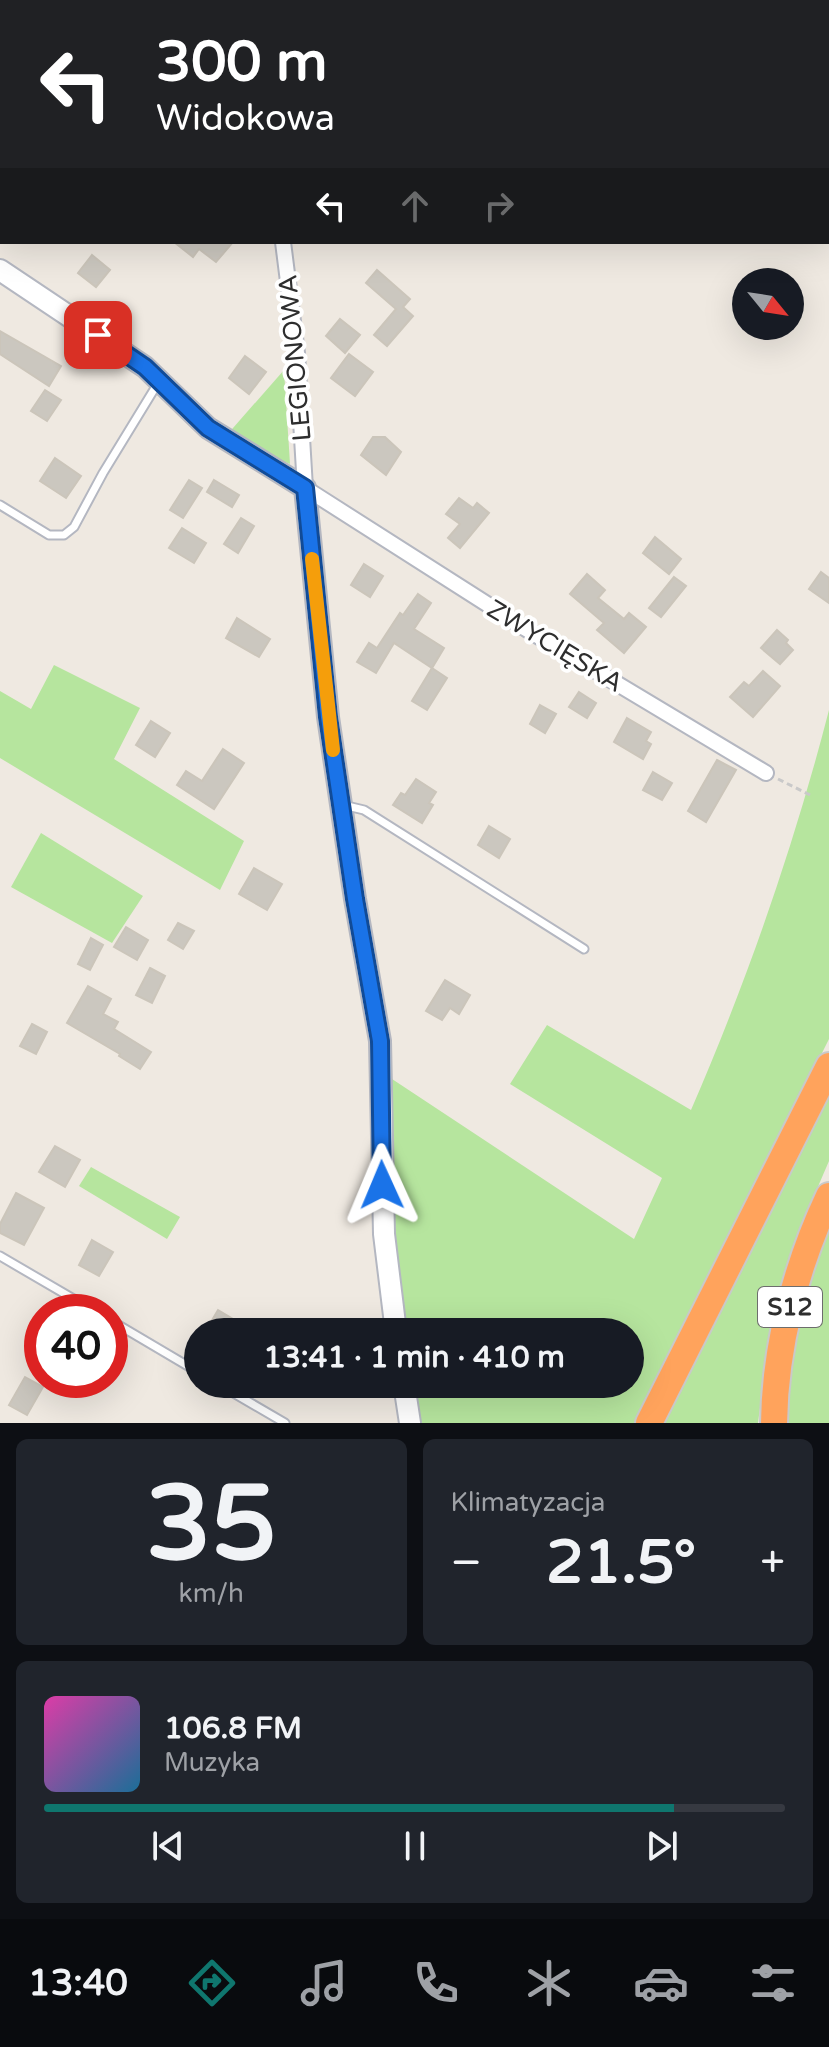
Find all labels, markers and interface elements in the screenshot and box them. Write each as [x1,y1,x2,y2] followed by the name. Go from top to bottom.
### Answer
[156,29,327,96] text: 300 m
[24,32,128,136] icon: left
[156,97,335,140] text: Widokowa
[309,184,353,228] icon: left
[393,184,437,228] icon: ahead
[477,184,521,228] icon: right
[732,268,804,340] north arrow
[732,268,804,340] map controls
[272,273,318,443] street label: LEGIONOWA
[64,301,132,369] pin
[76,313,120,357] icon: arrive
[481,593,629,699] street label: ZWYCIĘSKA
[340,1143,424,1227] position arrow
[758,1287,822,1327] road number: S12
[24,1294,128,1398] speed limit sign: 40
[263,1339,565,1376] text: 13:41 · 1 min · 410 m
[146,1463,277,1588] text: 35
[451,1487,605,1518] text: Klimatyzacja
[546,1527,696,1599] text: 21.5°
[451,1537,482,1590] text: −
[760,1537,785,1590] text: +
[179,1578,244,1609] text: km/h
[164,1710,302,1747] text: 106.8 FM
[164,1747,260,1778] text: Muzyka
[146,1824,190,1868] icon: previous
[393,1824,437,1868] icon: pause
[640,1824,684,1868] icon: next
[184,1955,240,2011] icon: directions
[296,1955,352,2011] icon: music
[408,1955,464,2011] icon: phone
[521,1955,577,2011] icon: climate
[633,1955,689,2011] icon: car
[745,1955,801,2011] icon: filters
[28,1962,128,2005] text: 13:40

